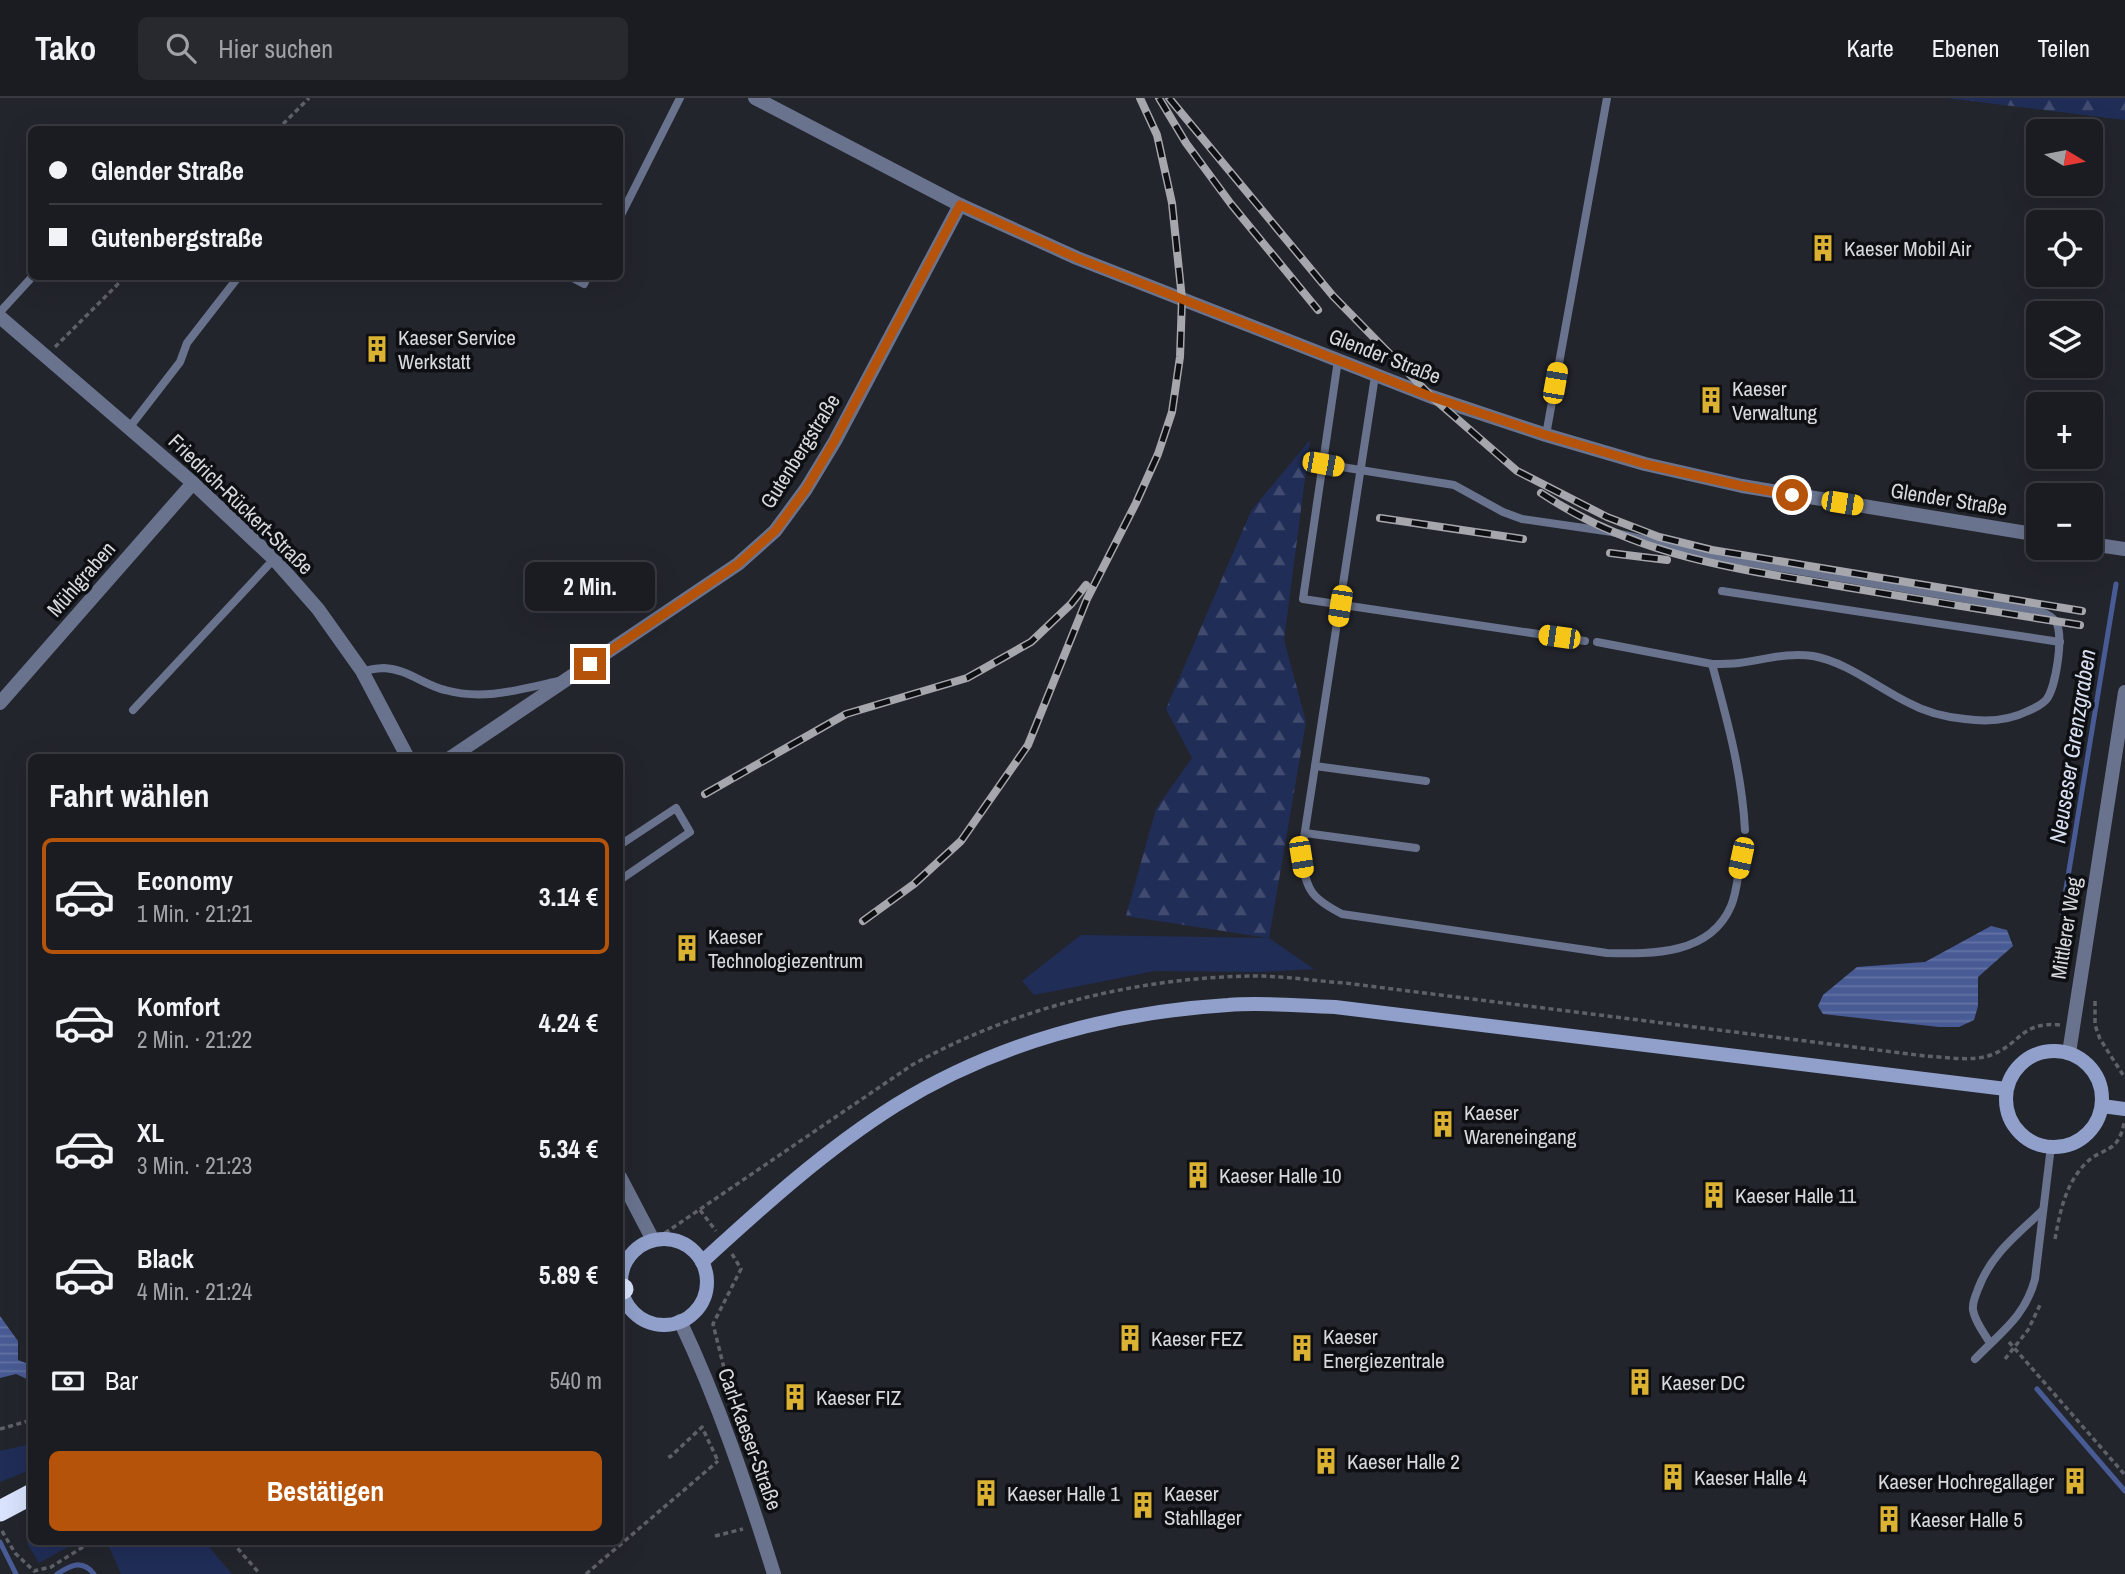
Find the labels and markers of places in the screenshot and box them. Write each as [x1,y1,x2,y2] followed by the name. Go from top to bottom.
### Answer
[1808,233,1838,263] building icon: Kaeser Mobil Air
[1844,234,1972,263] place label: Kaeser Mobil Air
[398,323,516,376] place label: Kaeser Service Werkstatt
[362,334,392,364] building icon: Kaeser Service Werkstatt
[1732,374,1818,427] place label: Kaeser Verwaltung
[1696,385,1726,415] building icon: Kaeser Verwaltung
[708,922,863,975] place label: Kaeser Technologiezentrum
[672,933,702,963] building icon: Kaeser Technologiezentrum
[1464,1098,1577,1151] place label: Kaeser Wareneingang
[1428,1109,1458,1139] building icon: Kaeser Wareneingang
[1183,1160,1213,1190] building icon: Kaeser Halle 10
[1219,1161,1342,1190] place label: Kaeser Halle 10
[1699,1180,1729,1210] building icon: Kaeser Halle 11
[1735,1181,1857,1210] place label: Kaeser Halle 11
[1323,1322,1445,1375] place label: Kaeser Energiezentrale
[1115,1323,1145,1353] building icon: Kaeser FEZ
[1151,1324,1243,1353] place label: Kaeser FEZ
[1287,1333,1317,1363] building icon: Kaeser Energiezentrale
[1625,1367,1655,1397] building icon: Kaeser DC
[1661,1368,1745,1397] place label: Kaeser DC
[780,1382,810,1412] building icon: Kaeser FIZ
[816,1383,902,1412] place label: Kaeser FIZ
[1311,1446,1341,1476] building icon: Kaeser Halle 2
[1347,1447,1460,1476] place label: Kaeser Halle 2
[1658,1462,1688,1492] building icon: Kaeser Halle 4
[1694,1463,1807,1492] place label: Kaeser Halle 4
[2060,1466,2090,1496] building icon: Kaeser Hochregallager
[1878,1467,2054,1496] place label: Kaeser Hochregallager
[971,1478,1001,1508] building icon: Kaeser Halle 1
[1007,1479,1120,1508] place label: Kaeser Halle 1
[1164,1479,1242,1532] place label: Kaeser Stahllager
[1128,1490,1158,1520] building icon: Kaeser Stahllager
[1874,1504,1904,1534] building icon: Kaeser Halle 5
[1910,1505,2023,1534] place label: Kaeser Halle 5

